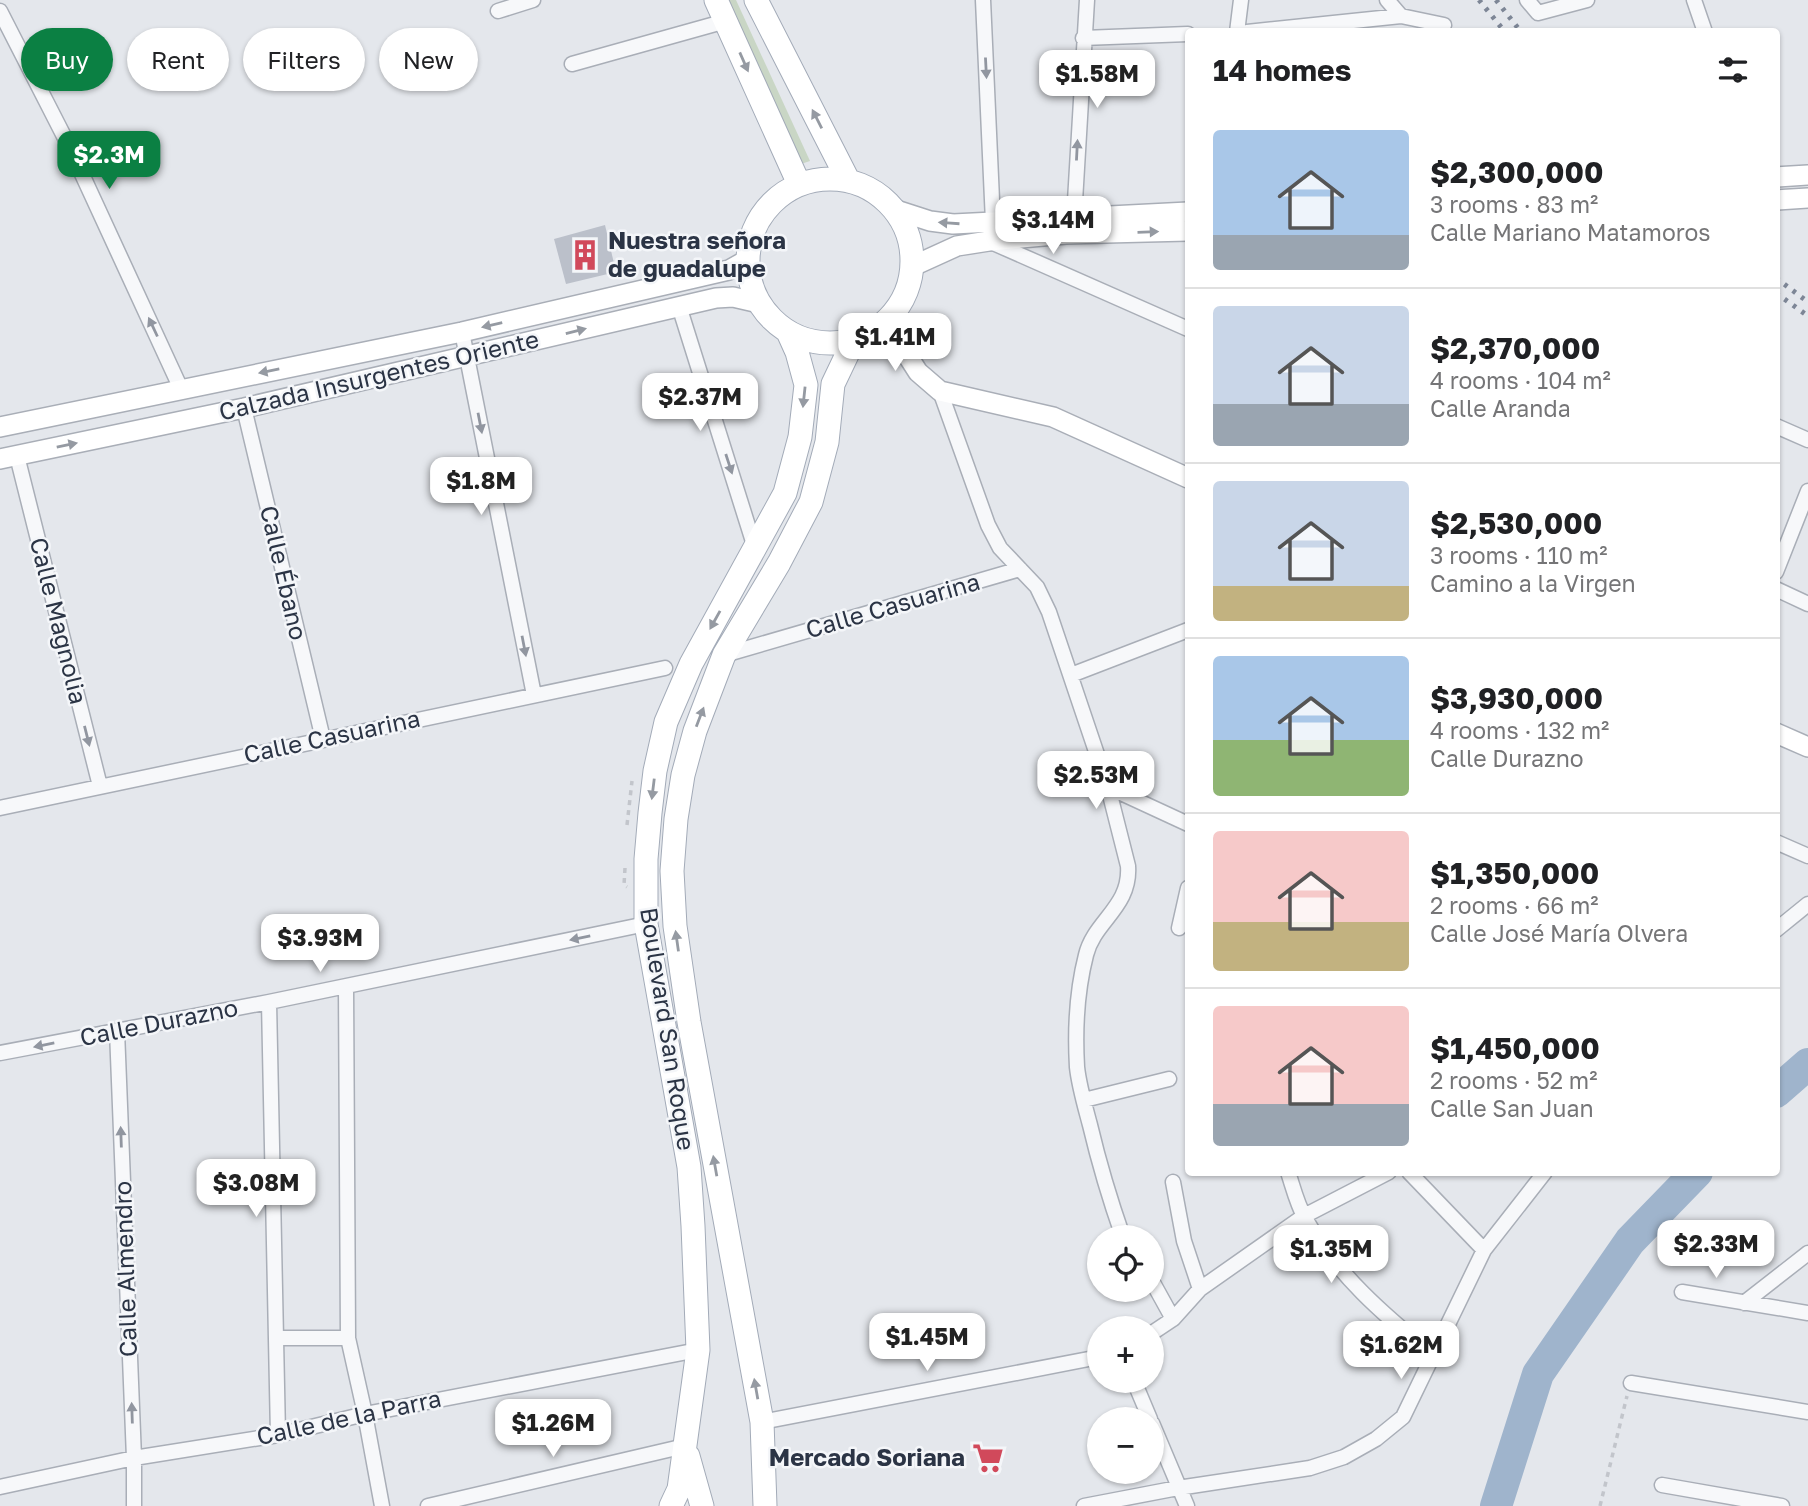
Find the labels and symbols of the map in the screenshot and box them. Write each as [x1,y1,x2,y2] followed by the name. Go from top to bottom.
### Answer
[1040,50,1154,110] pin: $1.58M
[738,52,750,72] one-way arrow
[981,57,992,79] one-way arrow
[811,109,822,129] one-way arrow
[60,132,158,191] pin: $2.3M
[1072,139,1083,161] one-way arrow
[996,196,1110,256] pin: $3.14M
[938,217,960,228] one-way arrow
[608,225,786,282] place label: Nuestra señora de guadalupe
[1137,226,1159,238] one-way arrow
[568,238,602,272] building icon: Nuestra señora de guadalupe
[838,314,952,373] pin: $1.41M
[147,317,158,337] one-way arrow
[481,320,503,331] one-way arrow
[216,324,541,426] street label: Calzada Insurgentes Oriente
[565,325,587,336] one-way arrow
[258,366,280,377] one-way arrow
[643,374,757,433] pin: $2.37M
[799,387,810,409] one-way arrow
[474,412,485,434] one-way arrow
[56,440,78,451] one-way arrow
[724,454,734,475] one-way arrow
[432,458,530,517] pin: $1.8M
[255,503,314,643] street label: Calle Ébano
[25,534,94,707] street label: Calle Magnolia
[802,566,983,643] street label: Calle Casuarina
[709,610,721,629] one-way arrow
[519,635,530,657] one-way arrow
[241,703,423,768] street label: Calle Casuarina
[695,707,706,728] one-way arrow
[82,725,93,747] one-way arrow
[1039,752,1153,811] pin: $2.53M
[648,778,659,800] one-way arrow
[635,905,702,1152] street label: Boulevard San Roque
[263,914,377,974] pin: $3.93M
[672,930,683,952] one-way arrow
[568,932,590,943] one-way arrow
[77,992,240,1051] street label: Calle Durazno
[33,1039,55,1050] one-way arrow
[115,1126,126,1148] one-way arrow
[709,1155,720,1177] one-way arrow
[199,1160,313,1219] pin: $3.08M
[107,1180,142,1358] street label: Calle Almendro
[1659,1220,1773,1280] pin: $2.33M
[1274,1226,1388,1285] pin: $1.35M
[870,1314,984,1373] pin: $1.45M
[1344,1322,1458,1381] pin: $1.62M
[750,1378,761,1400] one-way arrow
[254,1383,444,1450] street label: Calle de la Parra
[496,1400,610,1459] pin: $1.26M
[127,1402,138,1424] one-way arrow
[971,1441,1005,1475] supermarket icon: Mercado Soriana
[769,1442,965,1471] place label: Mercado Soriana

